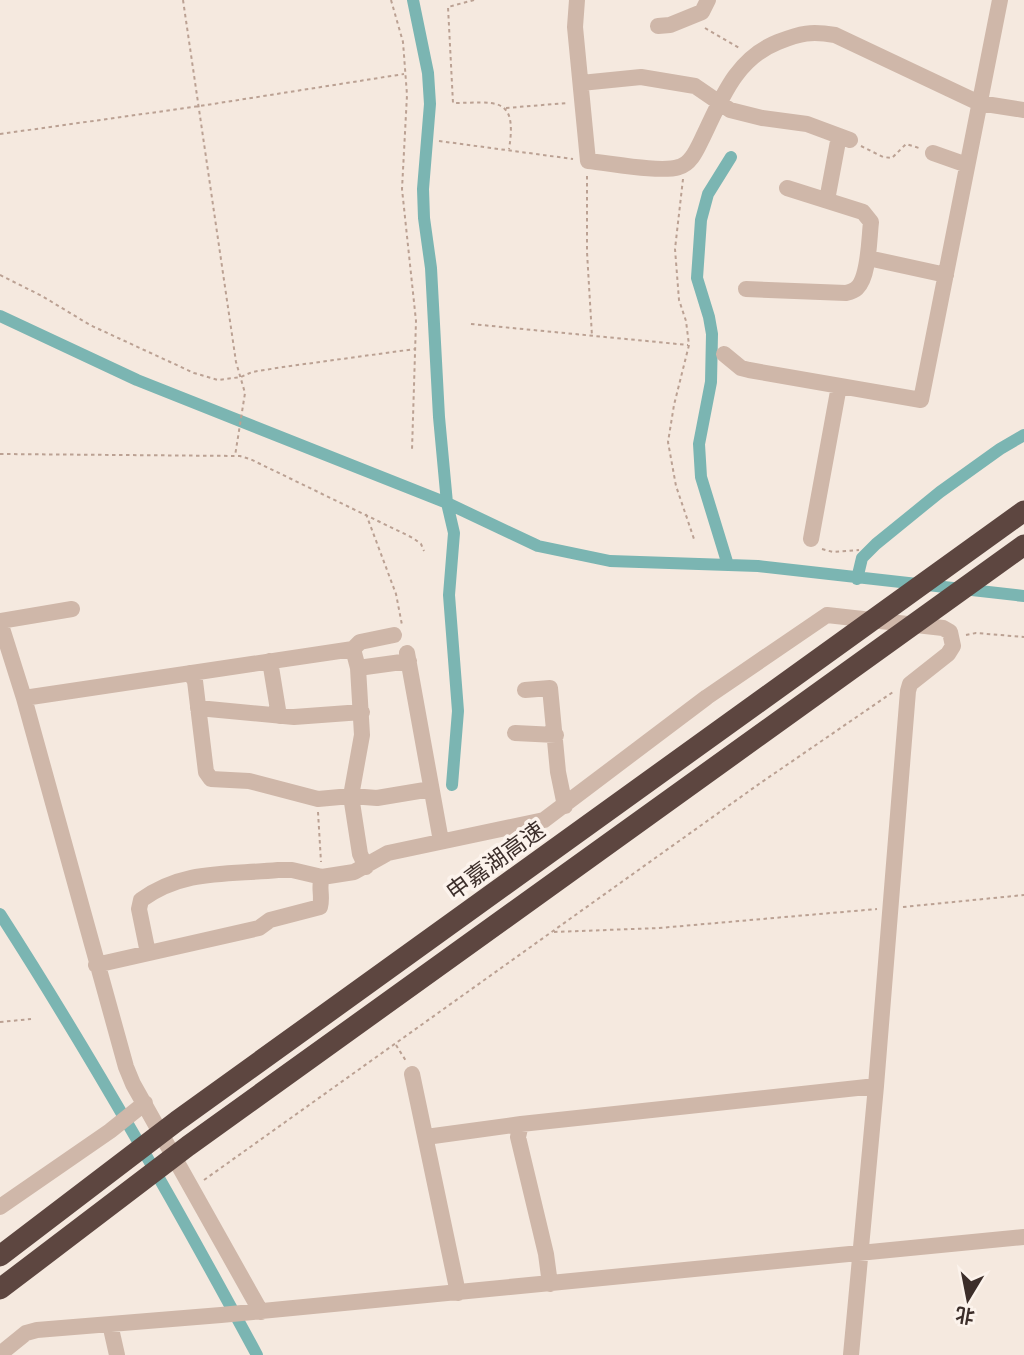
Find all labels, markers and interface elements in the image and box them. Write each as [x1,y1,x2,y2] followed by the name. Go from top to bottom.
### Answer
[440,815,550,905] street label: 申嘉湖高速
[933,1264,1003,1334] north arrow
[954,1303,976,1329] text: 北

